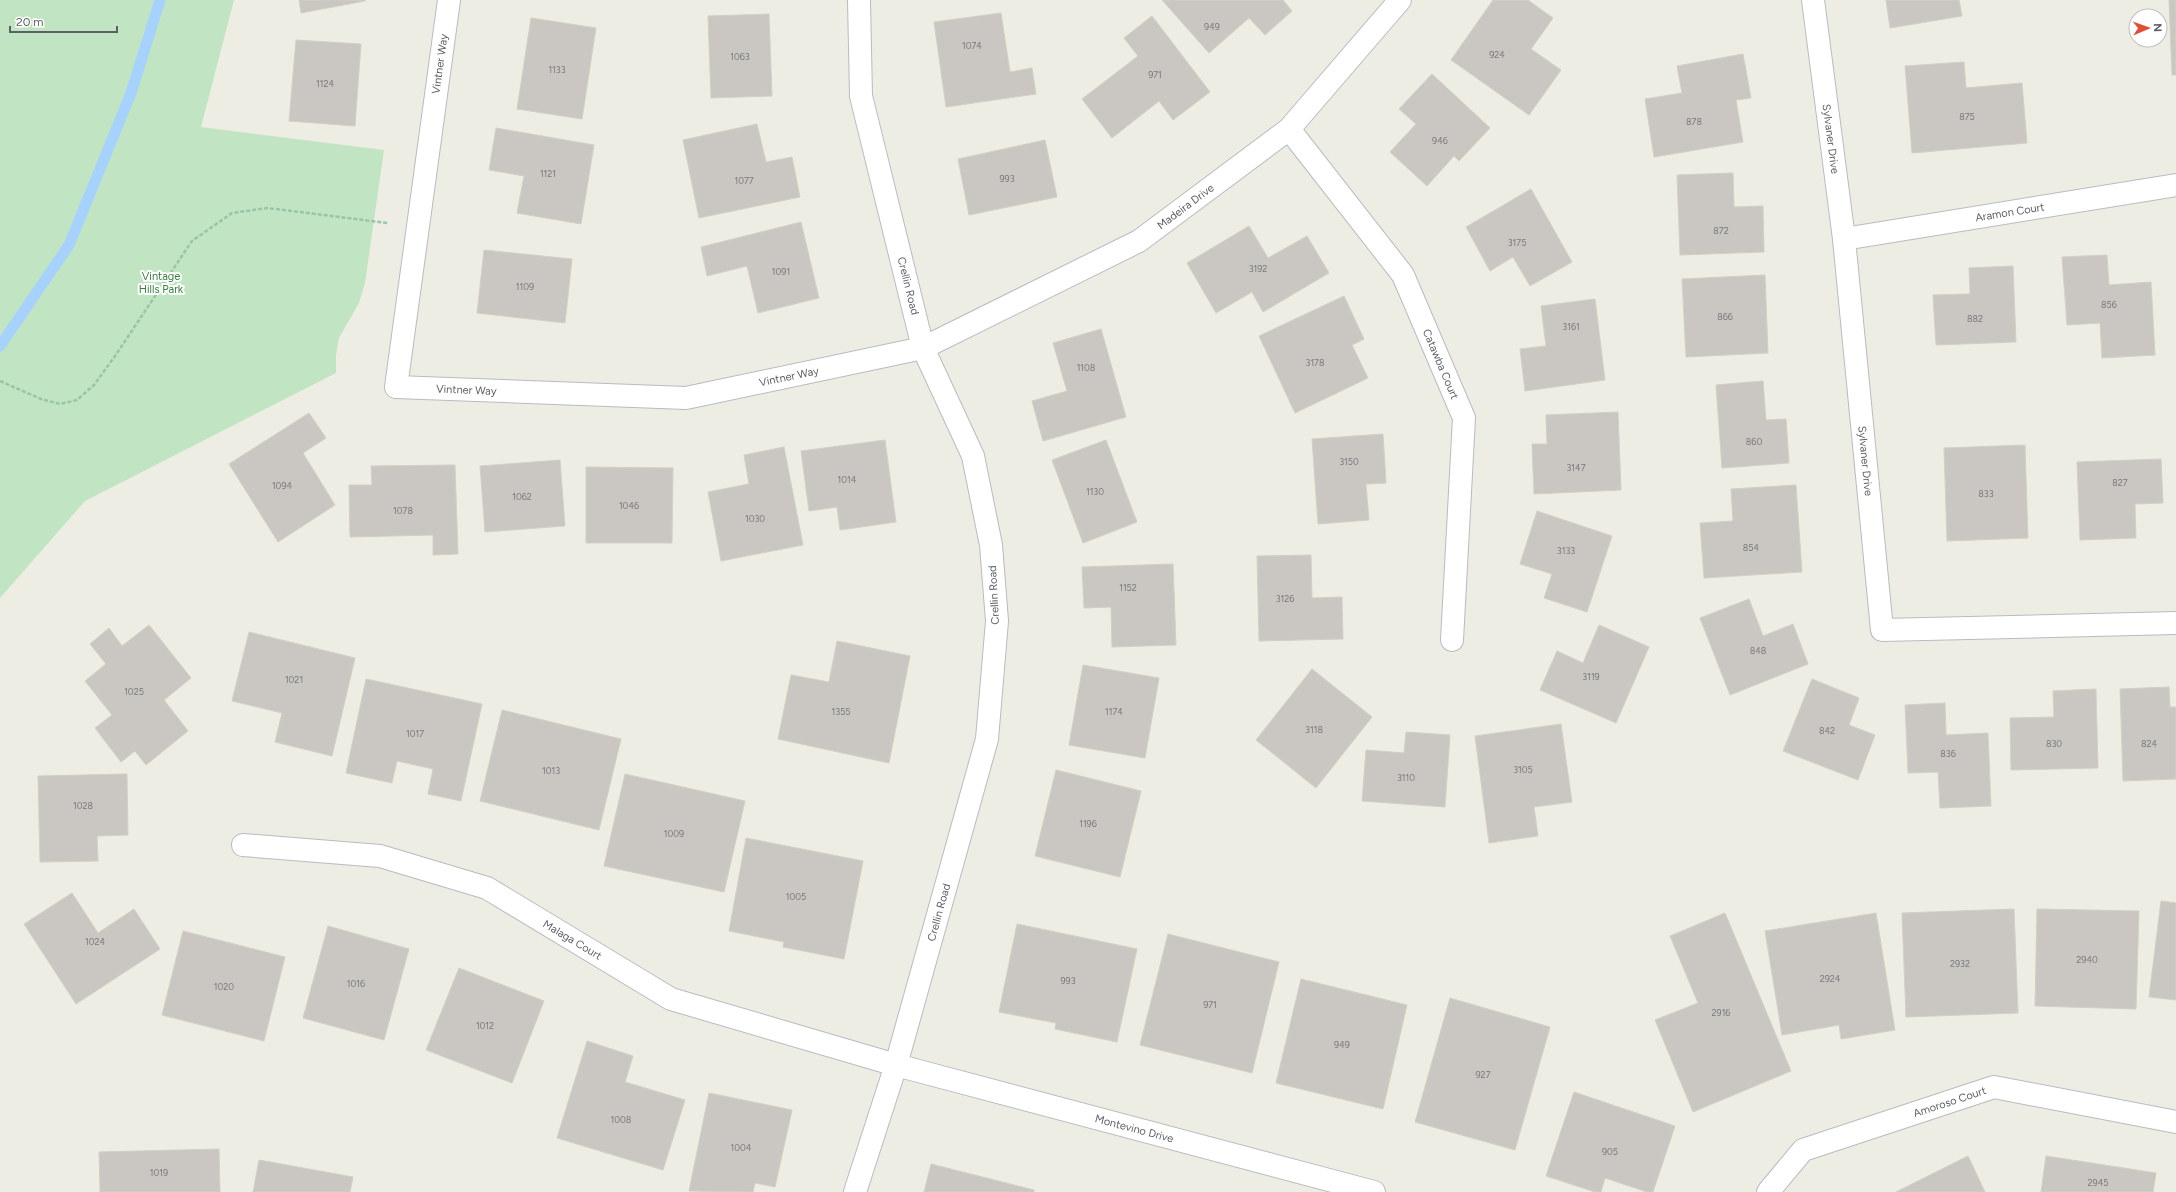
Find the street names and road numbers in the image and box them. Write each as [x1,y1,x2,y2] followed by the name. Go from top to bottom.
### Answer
[429,33,451,95] street label: Vintner Way
[1820,103,1842,175] street label: Sylvaner Drive
[1154,181,1216,232] street label: Madeira Drive
[1974,200,2045,224] street label: Aramon Court
[895,256,921,316] street label: Crellin Road
[1420,327,1462,401] street label: Catawba Court
[758,364,820,389] street label: Vintner Way
[436,382,497,397] street label: Vintner Way
[1856,425,1875,497] street label: Sylvaner Drive
[986,565,1002,625] street label: Crellin Road
[924,882,953,943] street label: Crellin Road
[541,917,604,962] street label: Malaga Court
[1911,1084,1988,1120] street label: Amoroso Court
[1093,1112,1175,1145] street label: Montevino Drive

